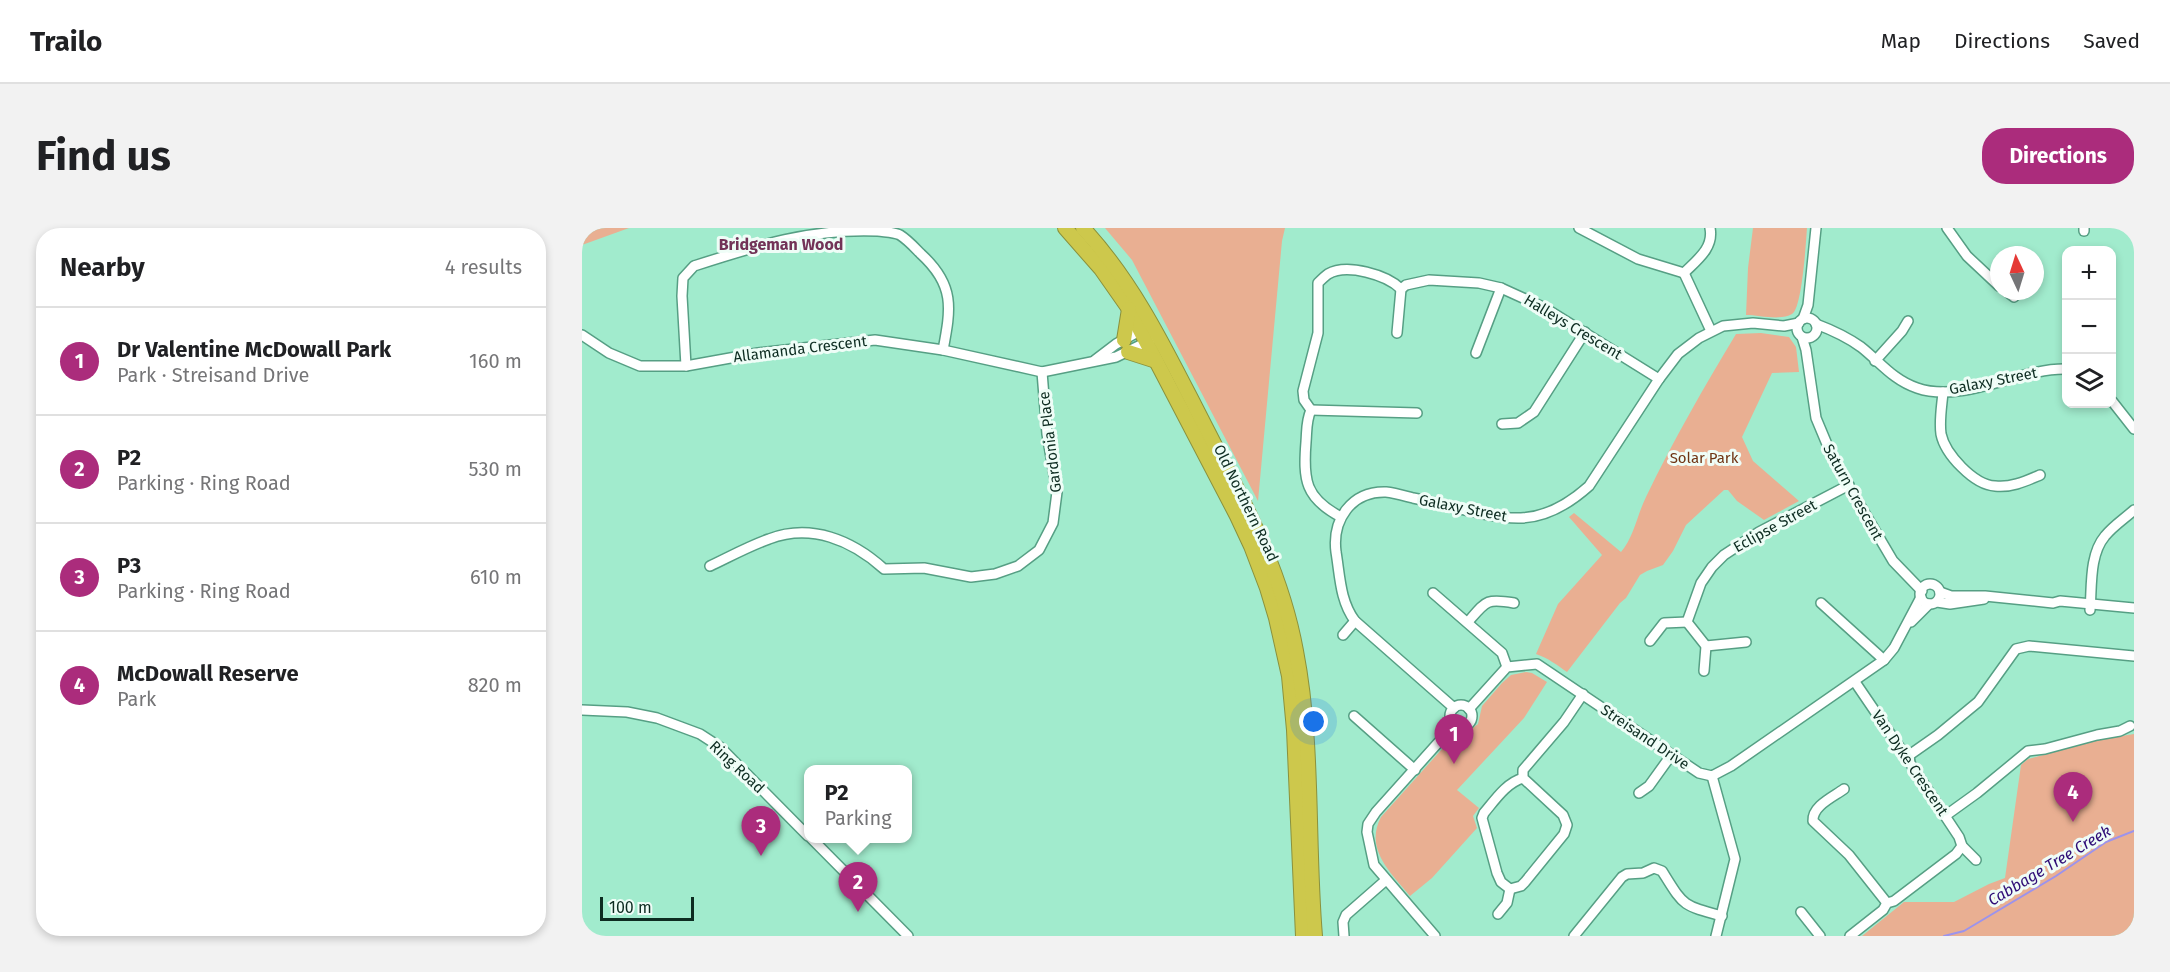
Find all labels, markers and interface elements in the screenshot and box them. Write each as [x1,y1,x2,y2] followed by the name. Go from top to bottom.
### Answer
[30,25,102,58] text: Trailo
[1881,28,1921,54] text: Map
[1954,28,2050,54] text: Directions
[2083,28,2140,54] text: Saved
[1982,128,2134,184] button: Directions
[36,131,171,181] text: Find us
[719,235,843,254] district label: Bridgeman Wood
[1990,246,2044,300] north arrow
[2062,246,2116,408] map controls
[2062,246,2116,300] button: +
[60,252,145,283] text: Nearby
[445,255,522,279] text: 4 results
[1521,291,1626,364] street label: Halleys Crescent
[2062,300,2116,354] button: −
[732,332,868,366] street label: Allamanda Crescent
[117,336,391,363] text: Dr Valentine McDowall Park
[75,349,84,373] text: 1
[469,349,522,373] text: 160 m
[2062,354,2116,408] button: layers
[117,363,309,387] text: Park · Streisand Drive
[1947,364,2039,398] street label: Galaxy Street
[1035,390,1065,494] street label: Gardonia Place
[1819,441,1887,544] street label: Saturn Crescent
[1210,442,1282,564] street label: Old Northern Road
[117,444,141,471] text: P2
[1670,449,1739,467] park label: Solar Park
[74,457,85,481] text: 2
[469,457,522,481] text: 530 m
[117,471,291,495] text: Parking · Ring Road
[1417,491,1509,525] street label: Galaxy Street
[1730,495,1820,556] street label: Eclipse Street
[117,552,141,579] text: P3
[74,565,85,589] text: 3
[470,565,522,589] text: 610 m
[117,579,291,603] text: Parking · Ring Road
[117,660,299,687] text: McDowall Reserve
[74,673,85,697] text: 4
[468,673,522,697] text: 820 m
[117,687,156,711] text: Park
[1597,701,1693,773] street label: Streisand Drive
[1299,707,1328,736] your location
[1868,707,1952,820] street label: Van Dyke Crescent
[1434,714,1474,764] pin: 1
[706,737,768,797] street label: Ring Road
[804,765,912,843] popup
[2054,772,2092,822] pin: 4
[824,779,849,806] text: P2
[742,806,780,856] pin: 3
[824,806,892,830] text: Parking
[1984,821,2115,910] water label: Cabbage Tree Creek
[838,862,878,912] pin: 2
[600,894,694,922] scale bar
[609,898,652,917] text: 100 m

